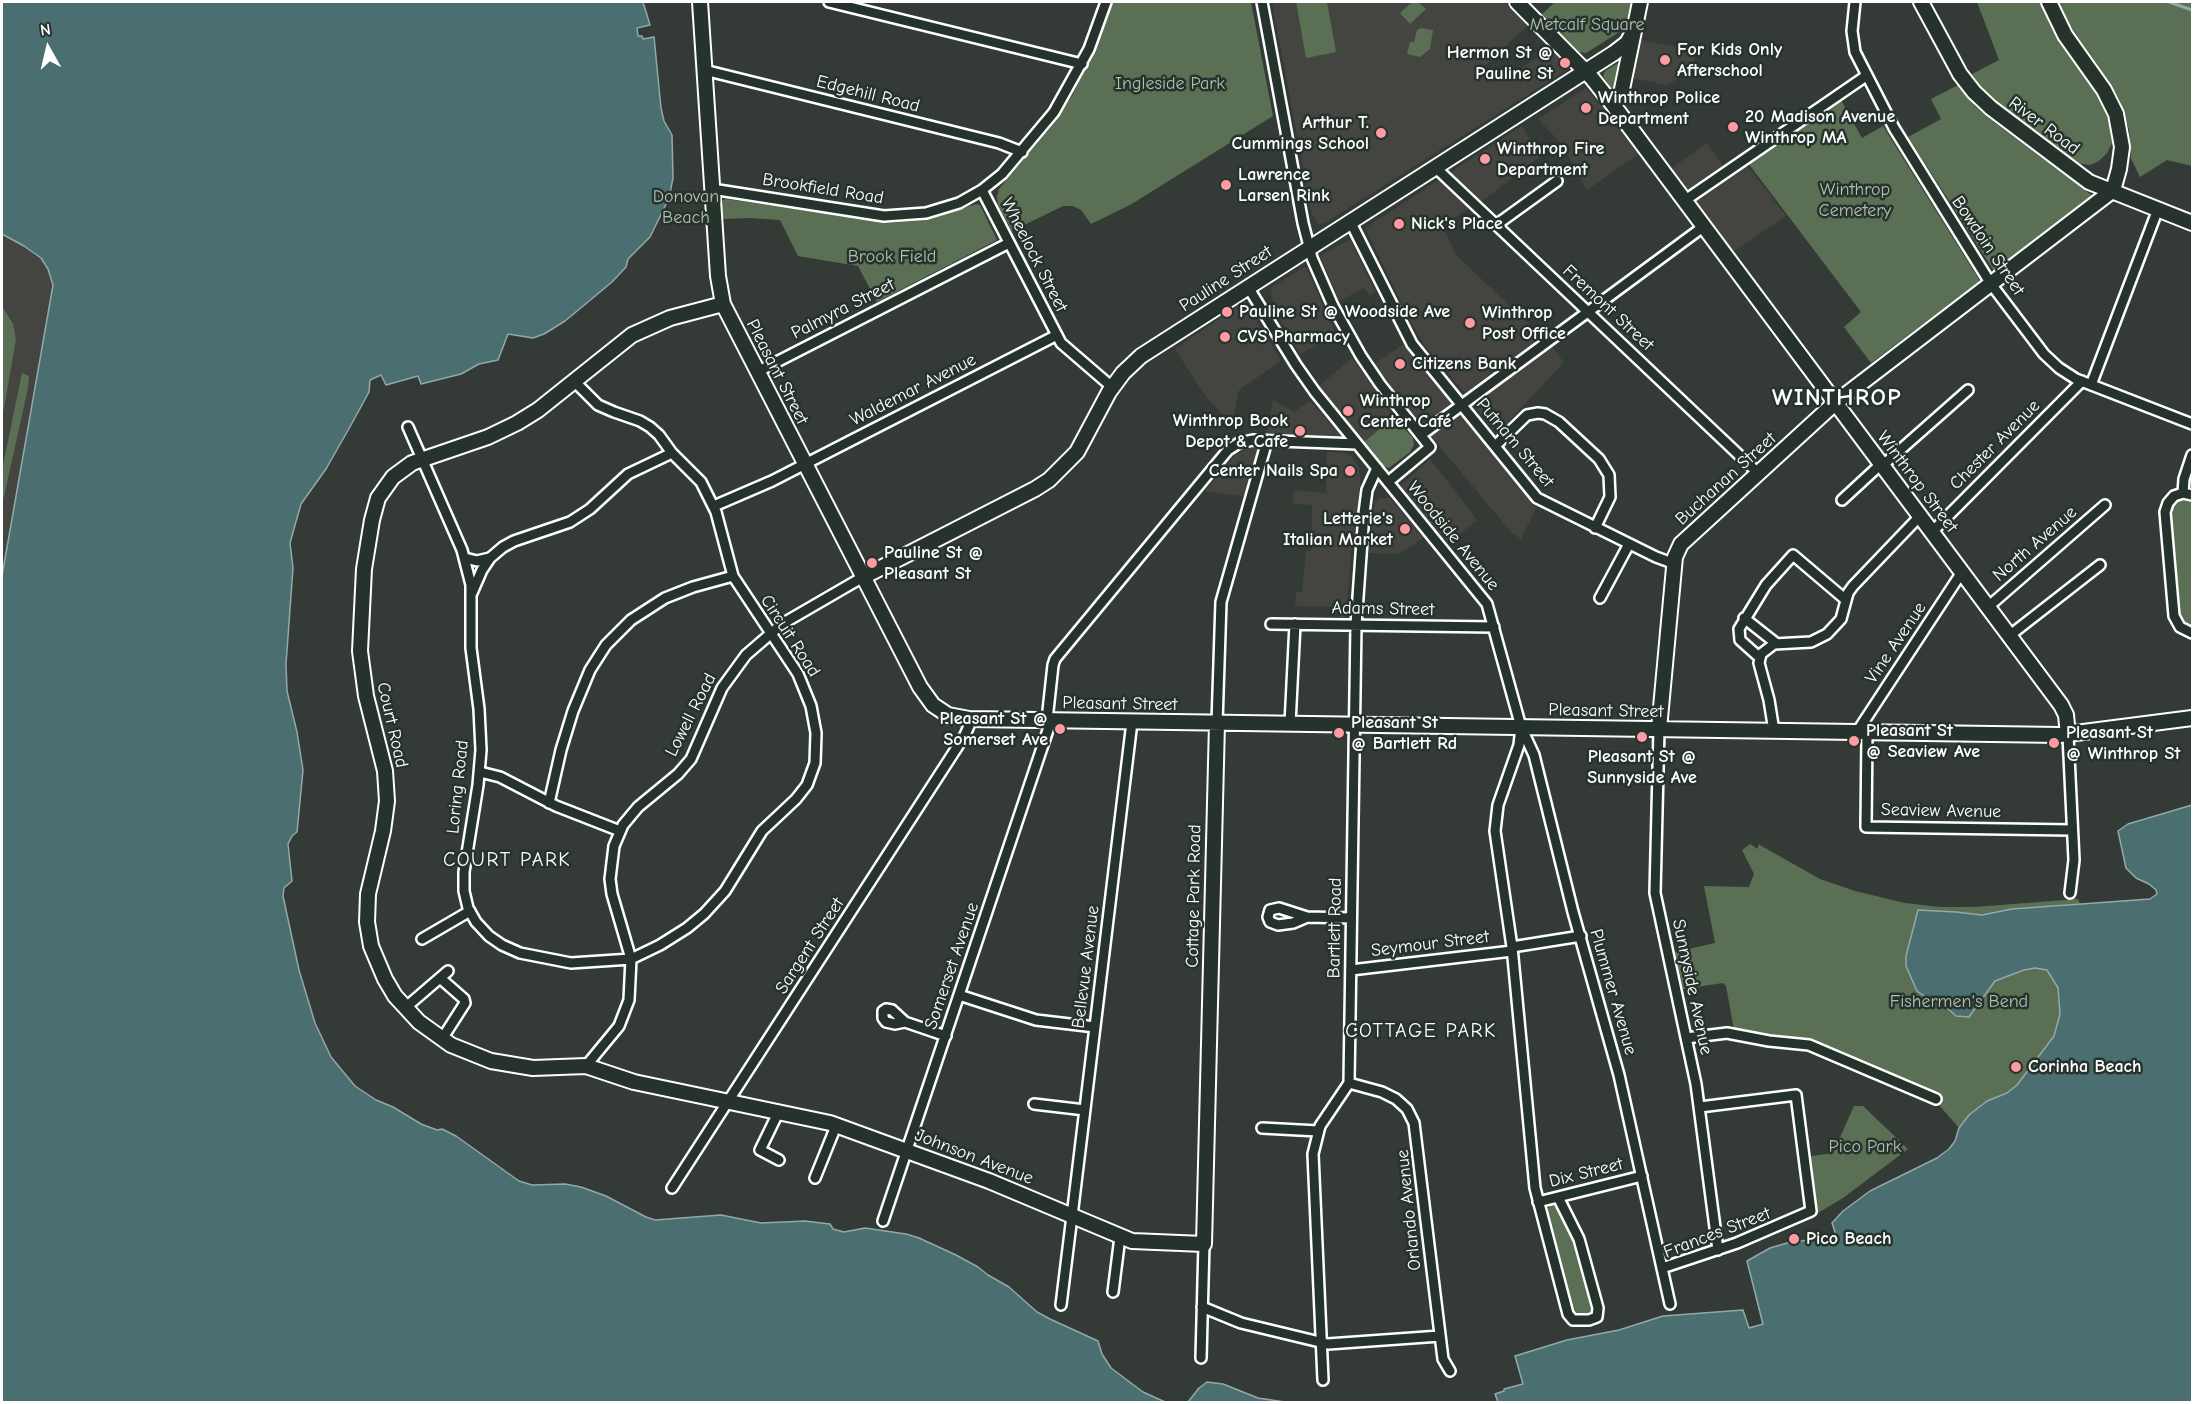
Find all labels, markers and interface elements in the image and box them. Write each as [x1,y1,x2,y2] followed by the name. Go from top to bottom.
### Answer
[1529,14,1645,36] park label: Metcalf Square
[18,18,78,78] north arrow
[39,21,52,40] text: N
[1677,39,1782,82] place label: For Kids Only Afterschool
[1447,42,1553,84] place label: Hermon St @ Pauline St
[1658,53,1672,67] marker: For Kids Only Afterschool
[1558,56,1572,70] marker: Hermon St @ Pauline St
[814,71,922,117] street label: Edgehill Road
[1115,73,1225,95] park label: Ingleside Park
[1598,87,1720,130] place label: Winthrop Police Department
[2004,92,2084,160] street label: River Road
[1579,101,1593,115] marker: Winthrop Police Department
[1745,106,1895,148] place label: 20 Madison Avenue Winthrop MA
[1231,112,1369,154] place label: Arthur T. Cummings School
[1726,120,1740,134] marker: 20 Madison Avenue Winthrop MA
[1374,126,1388,140] marker: Arthur T. Cummings School
[1497,138,1604,180] place label: Winthrop Fire Department
[1478,152,1492,166] marker: Winthrop Fire Department
[1238,164,1330,207] place label: Lawrence Larsen Rink
[761,169,885,209] street label: Brookfield Road
[1219,178,1233,192] marker: Lawrence Larsen Rink
[1819,179,1891,222] park label: Winthrop Cemetery
[653,186,719,228] park label: Donovan Beach
[1947,192,2029,300] street label: Bowdoin Street
[996,194,1072,316] street label: Wheelock Street
[1411,213,1503,235] place label: Nick's Place
[1392,217,1406,231] marker: Nick's Place
[1176,241,1276,317] street label: Pauline Street
[848,246,936,268] park label: Brook Field
[1558,260,1658,356] street label: Fremont Street
[788,274,898,344] street label: Palmyra Street
[1239,301,1450,323] place label: Pauline St @ Woodside Ave
[1482,302,1566,344] place label: Winthrop Post Office
[1220,305,1234,319] marker: Pauline St @ Woodside Ave
[741,316,813,428] street label: Pleasant Street
[1463,316,1477,330] marker: Winthrop Post Office
[1237,326,1350,348] place label: CVS Pharmacy
[1218,330,1232,344] marker: CVS Pharmacy
[846,349,980,431] street label: Waldemar Avenue
[1412,353,1516,375] place label: Citizens Bank
[1393,357,1407,371] marker: Citizens Bank
[1772,384,1902,412] district label: WINTHROP
[1360,390,1451,432] place label: Winthrop Center Café
[1471,394,1559,492] street label: Putnam Street
[1945,395,2045,495] street label: Chester Avenue
[1341,404,1355,418] marker: Winthrop Center Café
[1173,410,1288,452] place label: Winthrop Book Depot & Cafe
[1293,424,1307,438] marker: Winthrop Book Depot & Cafe
[1872,427,1962,537] street label: Winthrop Street
[1671,428,1781,530] street label: Buchanan Street
[1209,460,1338,482] place label: Center Nails Spa
[1343,464,1357,478] marker: Center Nails Spa
[1402,477,1504,595] street label: Woodside Avenue
[1989,502,2081,586] street label: North Avenue
[1283,508,1393,550] place label: Letterie's Italian Market
[1398,522,1412,536] marker: Letterie's Italian Market
[884,542,983,584] place label: Pauline St @ Pleasant St
[865,556,879,570] marker: Pauline St @ Pleasant St
[755,591,825,681] street label: Circuit Road
[1331,597,1435,621] street label: Adams Street
[1861,598,1931,688] street label: Vine Avenue
[661,670,721,760] street label: Lowell Road
[372,680,412,770] street label: Court Road
[1062,692,1178,716] street label: Pleasant Street
[1548,699,1664,723] street label: Pleasant Street
[940,708,1048,750] place label: Pleasant St @ Somerset Ave
[1351,712,1457,754] place label: Pleasant St @ Bartlett Rd
[1866,720,1980,762] place label: Pleasant St @ Seaview Ave
[1053,722,1067,736] marker: Pleasant St @ Somerset Ave
[2066,722,2180,764] place label: Pleasant St @ Winthrop St
[1332,726,1346,740] marker: Pleasant St @ Bartlett Rd
[1635,730,1649,744] marker: Pleasant St @ Sunnyside Ave
[1847,734,1861,748] marker: Pleasant St @ Seaview Ave
[2047,736,2061,750] marker: Pleasant St @ Winthrop St
[442,739,474,835] street label: Loring Road
[1587,746,1697,789] place label: Pleasant St @ Sunnyside Ave
[1881,799,2001,823] street label: Seaview Avenue
[1182,824,1206,968] street label: Cottage Park Road
[443,848,571,872] district label: COURT PARK
[1323,877,1347,979] street label: Bartlett Road
[771,894,849,998] street label: Sargent Street
[920,900,984,1032] street label: Somerset Avenue
[1068,904,1104,1030] street label: Bellevue Avenue
[1667,917,1717,1057] street label: Sunnyside Avenue
[1370,926,1490,962] street label: Seymour Street
[1585,927,1641,1057] street label: Plummer Avenue
[1890,991,2028,1013] park label: Fishermen's Bend
[1345,1019,1497,1043] district label: COTTAGE PARK
[2028,1056,2142,1078] place label: Corinha Beach
[2009,1060,2023,1074] marker: Corinha Beach
[912,1125,1036,1189] street label: Johnson Avenue
[1829,1136,1901,1158] park label: Pico Park
[1392,1148,1426,1272] street label: Orlando Avenue
[1547,1153,1625,1193] street label: Dix Street
[1661,1203,1773,1263] street label: Frances Street
[1806,1228,1891,1250] place label: Pico Beach
[1787,1232,1801,1246] marker: Pico Beach

